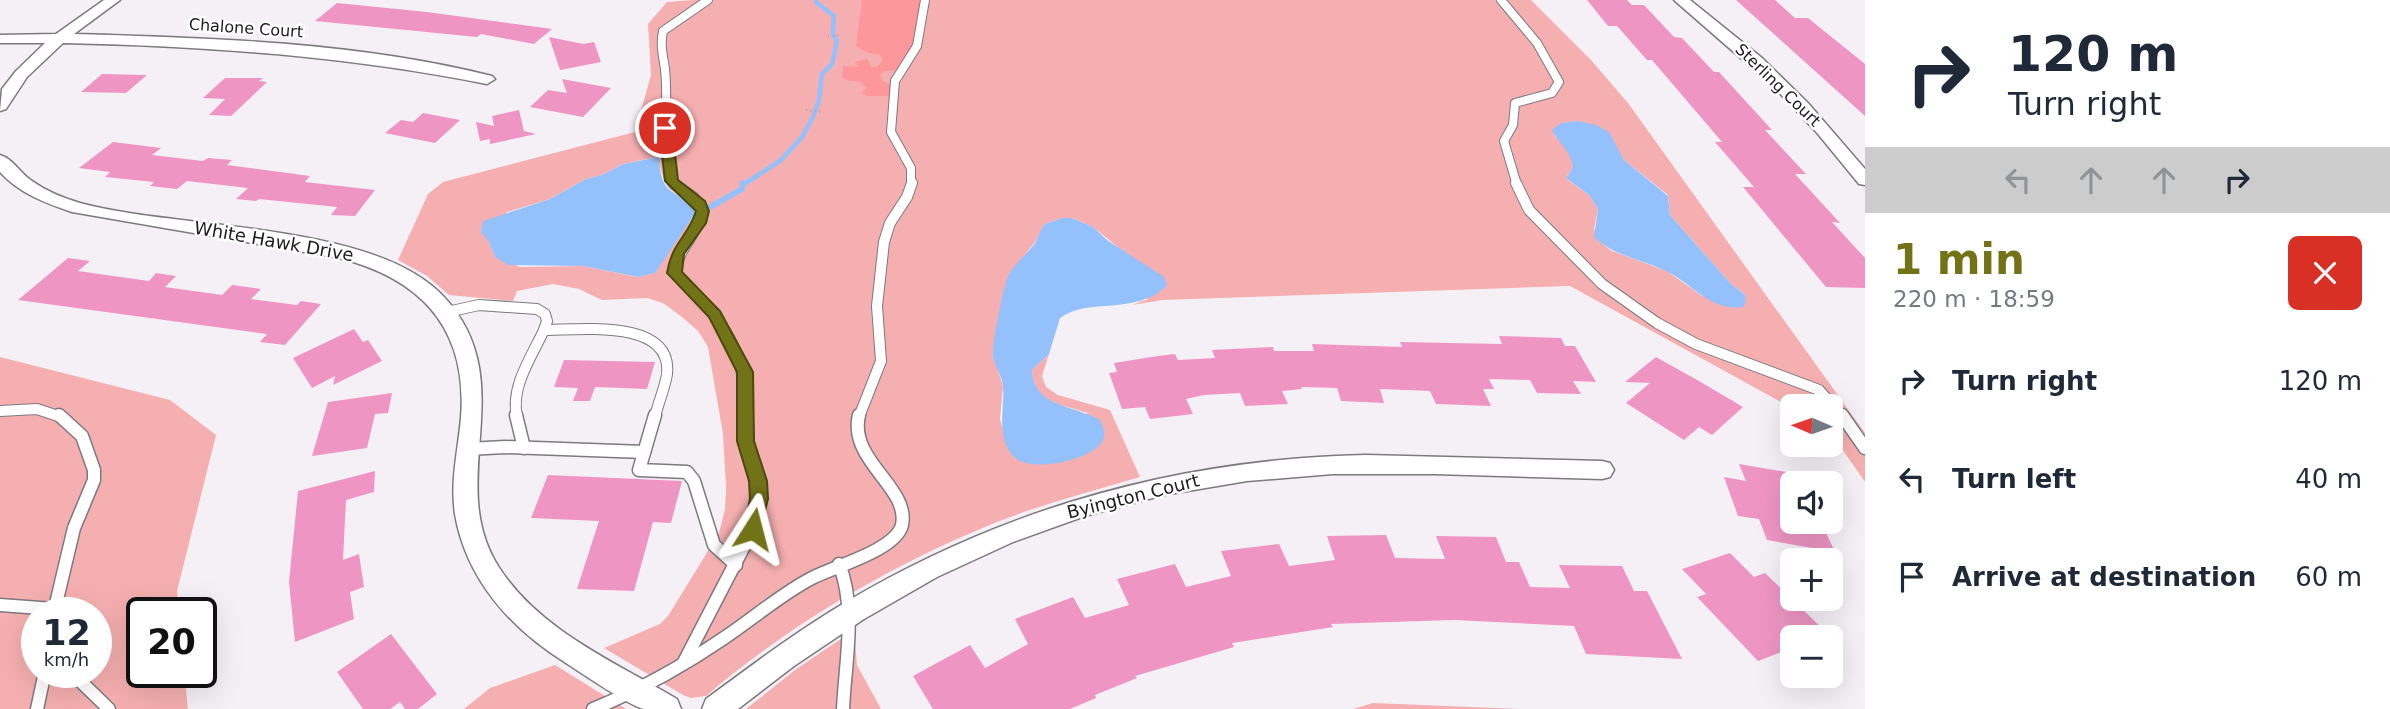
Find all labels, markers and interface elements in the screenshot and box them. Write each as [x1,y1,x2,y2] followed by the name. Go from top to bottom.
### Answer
[188,15,304,41] street label: Chalone Court
[2008,26,2178,83] text: 120 m
[1893,28,1984,119] icon: right
[1731,40,1825,130] street label: Sterling Court
[2008,85,2161,123] text: Turn right
[635,98,695,158] pin
[646,109,684,147] icon: arrive
[1999,161,2037,199] icon: left
[2072,161,2110,199] icon: ahead
[2145,161,2183,199] icon: ahead
[2218,161,2256,199] icon: right
[193,217,355,265] street label: White Hawk Drive
[1893,235,2025,284] text: 1 min
[2288,236,2362,310] button: close
[1893,286,2055,312] text: 220 m · 18:59
[1893,362,1931,400] icon: right
[1952,366,2097,396] text: Turn right
[2279,366,2362,396] text: 120 m
[1780,394,1843,457] north arrow
[1780,394,1843,688] map controls
[1893,460,1931,498] icon: left
[1952,464,2076,494] text: Turn left
[2295,464,2362,494] text: 40 m
[1065,469,1201,523] street label: Byington Court
[1780,471,1843,534] button: sound
[716,492,790,566] position arrow
[1780,548,1843,611] button: +
[1893,558,1931,596] icon: arrive
[1952,562,2256,592] text: Arrive at destination
[2295,562,2362,592] text: 60 m
[126,597,217,688] speed limit sign: 20
[42,613,91,653] text: 12
[1780,625,1843,688] button: −
[44,649,89,670] text: km/h

